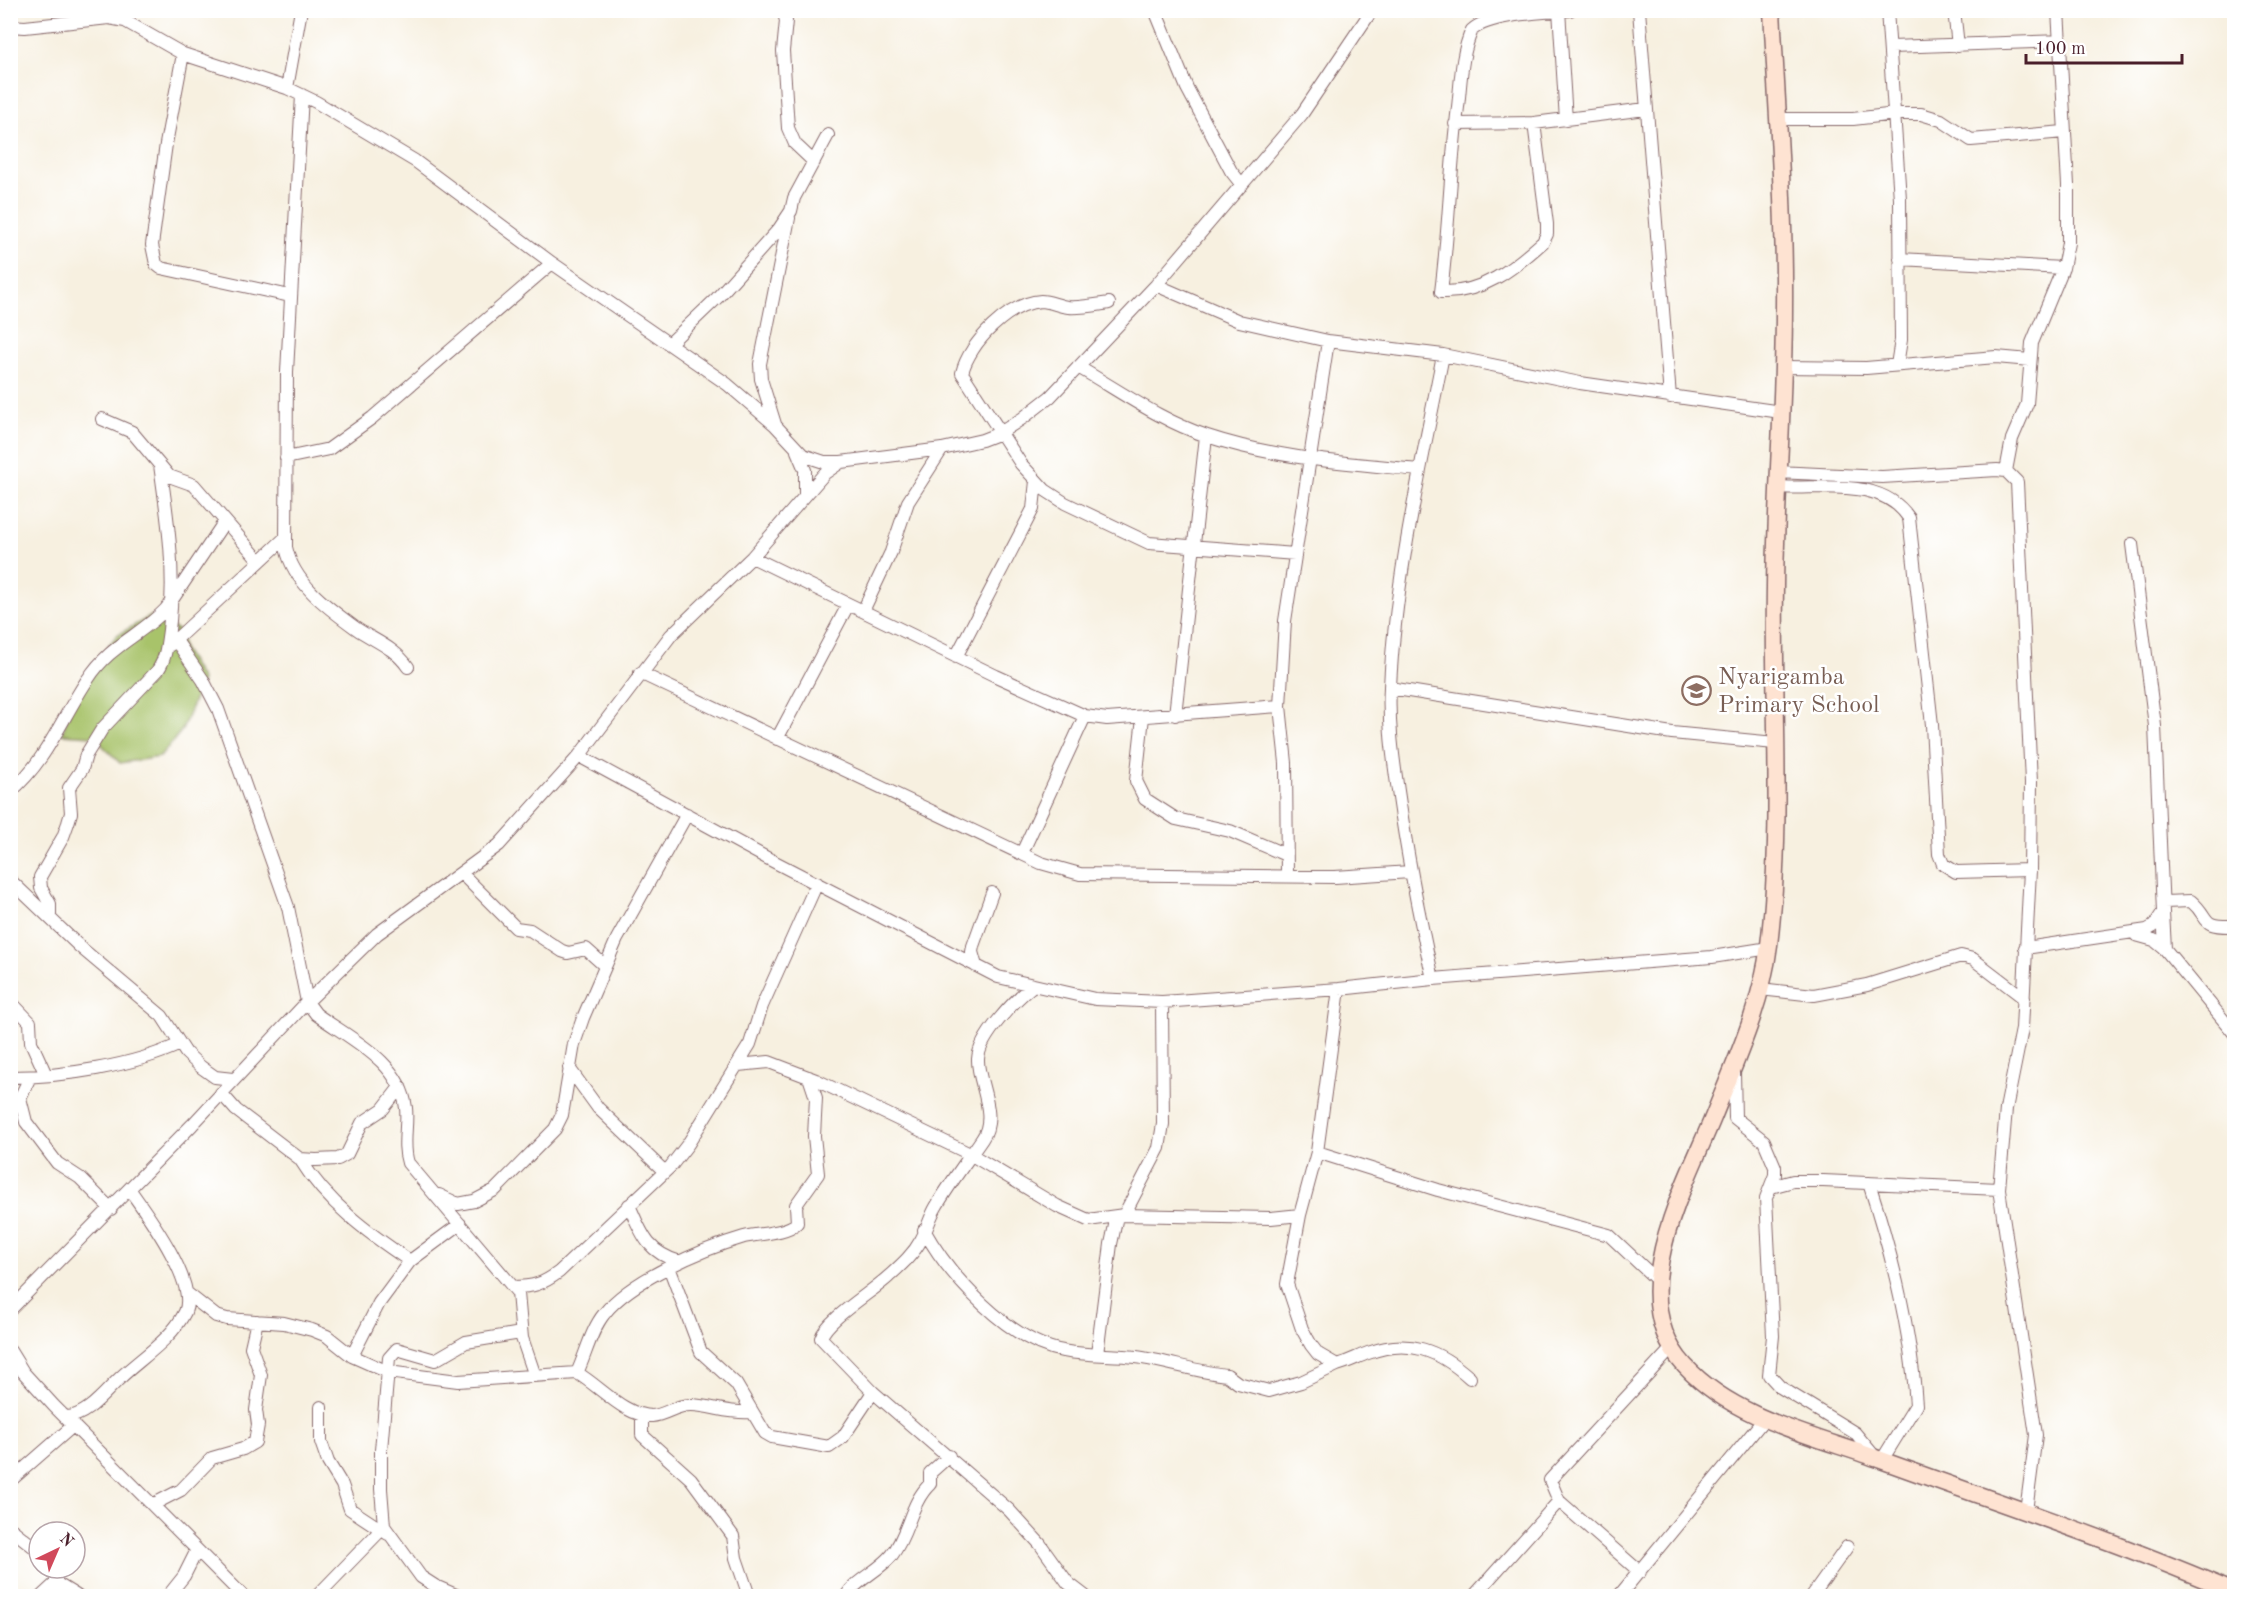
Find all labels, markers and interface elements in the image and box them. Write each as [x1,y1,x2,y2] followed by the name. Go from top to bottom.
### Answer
[2026,27,2182,65] scale bar
[2035,40,2086,58] text: 100 m
[1718,666,1880,718] place label: Nyarigamba Primary School
[1681,674,1713,706] school or university icon: Nyarigamba Primary School
[27,1520,87,1580] north arrow
[56,1531,77,1551] text: N

